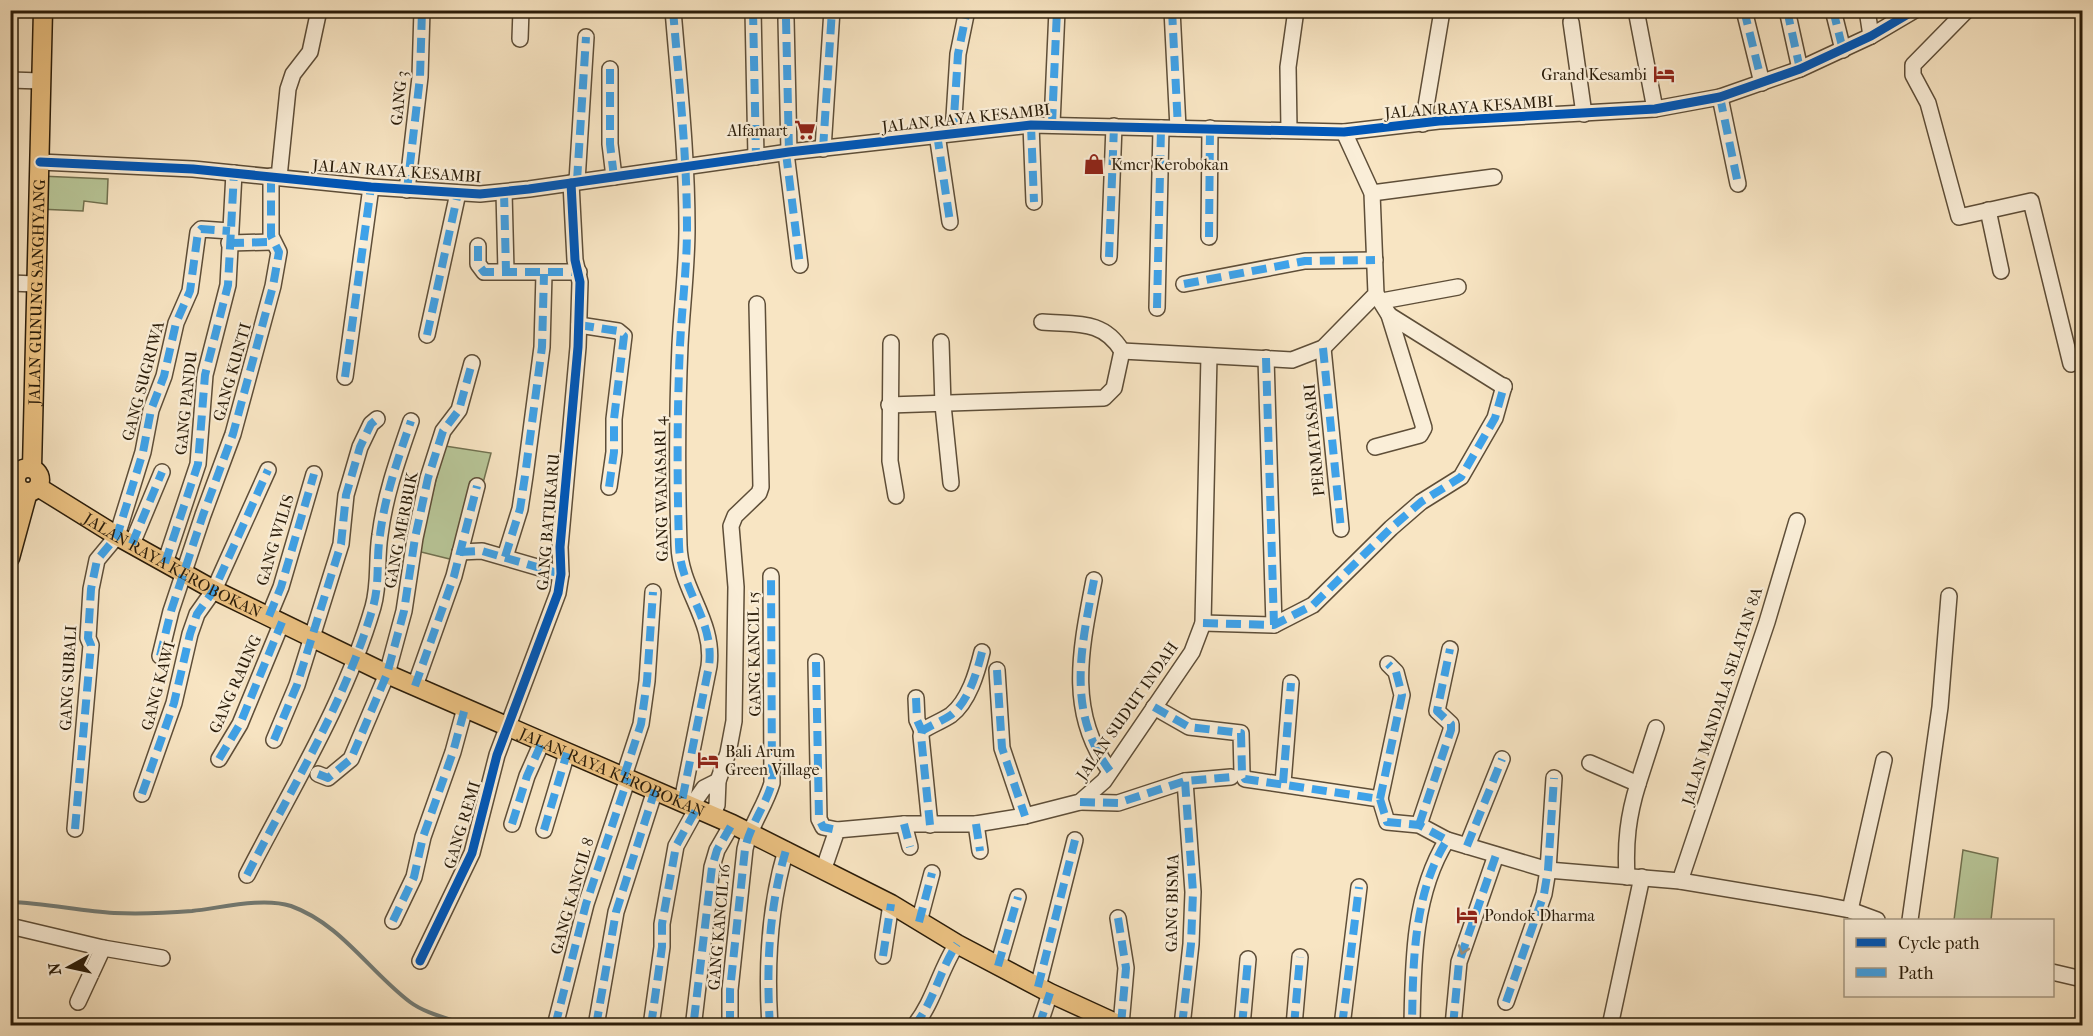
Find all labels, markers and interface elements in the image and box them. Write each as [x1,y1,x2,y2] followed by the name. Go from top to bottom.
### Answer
[1652,62,1676,86] hotel icon: Grand Kesambi
[1541,65,1647,84] place label: Grand Kesambi
[387,70,411,126] street label: GANG 3
[1382,92,1554,123] street label: JALAN RAYA KESAMBI
[879,100,1051,136] street label: JALAN RAYA KESAMBI
[793,118,817,142] supermarket icon: Alfamart
[726,121,788,140] place label: Alfamart
[1082,152,1106,176] shop icon: Kmcr Kerobokan
[310,155,482,186] street label: JALAN RAYA KESAMBI
[1111,155,1229,174] place label: Kmcr Kerobokan
[24,179,48,407] street label: JALAN GUNUNG SANGHYANG
[118,318,168,443] street label: GANG SUGRIWA
[209,321,255,423] street label: GANG KUNTI
[171,349,201,456] street label: GANG PANDU
[1300,383,1328,497] street label: PERMATASARI
[650,416,672,562] street label: GANG WANASARI 4
[533,452,564,591] street label: GANG BATUKARU
[380,469,422,590] street label: GANG MERBUK
[252,492,298,588] street label: GANG WILIS
[79,507,265,621] street label: JALAN RAYA KEROBOKAN
[1677,584,1766,809] street label: JALAN MANDALA SELATAN 8A
[743,591,765,717] street label: GANG KANCIL 15
[56,625,80,731] street label: GANG SUBALI
[205,632,265,736] street label: GANG RAUNG
[1071,638,1182,785] street label: JALAN SUDUT INDAH
[137,639,179,733] street label: GANG KAWI
[515,723,708,821] street label: JALAN RAYA KEROBOKAN
[725,742,819,779] place label: Bali Arum Green Village
[696,748,720,772] hotel icon: Bali Arum Green Village
[440,779,484,871] street label: GANG REMI
[546,835,598,957] street label: GANG KANCIL 8
[1162,853,1182,952] street label: GANG BISMA
[704,863,734,991] street label: GANG KANCIL 16
[1455,903,1479,927] hotel icon: Pondok Dharma
[1484,906,1596,925] place label: Pondok Dharma
[1844,919,2054,997] legend
[1898,933,1979,954] text: Cycle path
[39,937,99,997] north arrow
[1457,944,1470,954] one-way arrow
[44,961,65,976] text: N
[1898,963,1934,984] text: Path

